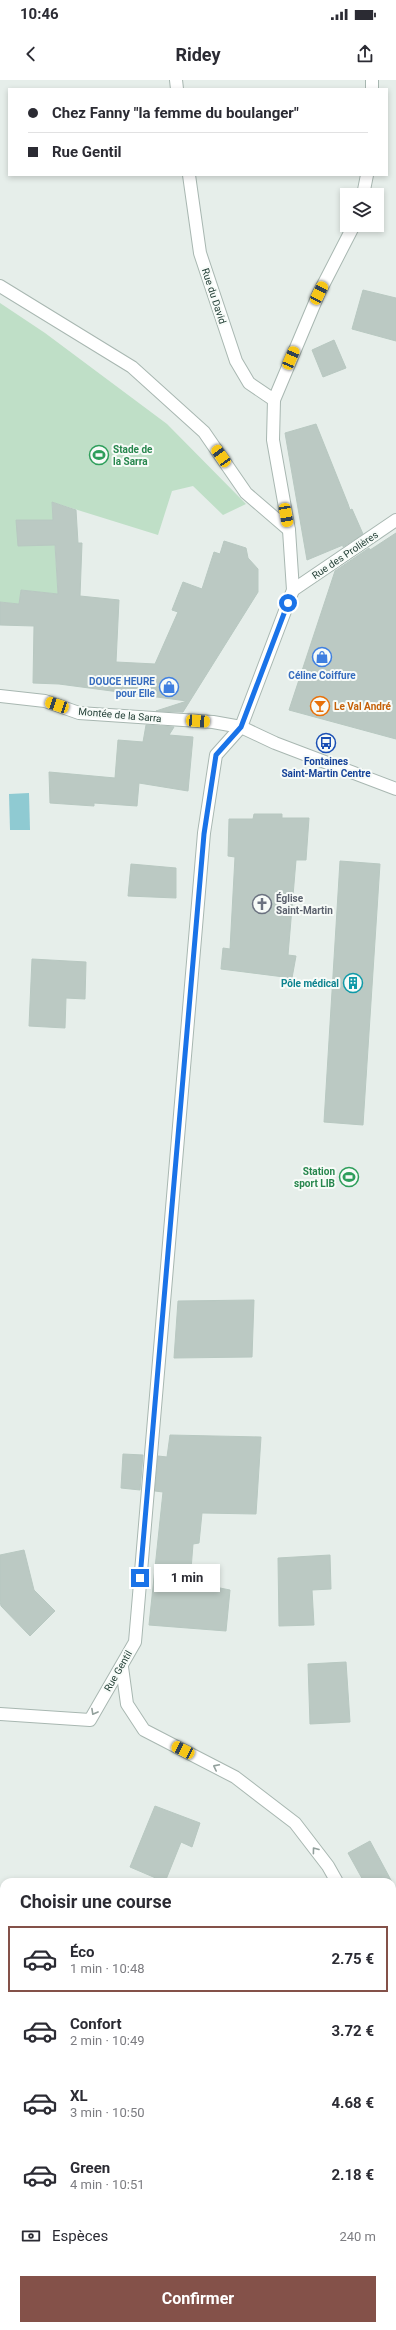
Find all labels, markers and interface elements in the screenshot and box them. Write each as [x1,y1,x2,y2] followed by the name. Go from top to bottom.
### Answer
[20,5,59,23] text: 10:46
[20,43,42,65] icon: back
[354,43,376,65] icon: share
[175,44,221,65] text: Ridey
[52,104,299,122] text: Chez Fanny "la femme du boulanger"
[52,143,122,161] text: Rue Gentil
[340,188,384,232] map controls
[340,188,384,232] button: layers
[200,267,228,325] street label: Rue du David
[308,280,330,306] car
[281,345,301,371] car
[209,443,233,469] car
[88,444,110,466] sports icon: Stade de la Sarra
[113,444,153,467] place label: Stade de la Sarra
[278,502,294,528] car
[310,529,380,581] street label: Rue des Prolières
[279,594,297,612] route start
[311,646,333,668] shop icon: Céline Coiffure
[288,670,356,681] place label: Céline Coiffure
[89,676,156,699] place label: DOUCE HEURE pour Elle
[158,676,180,698] shop icon: DOUCE HEURE pour Elle
[44,695,70,715] car
[309,695,331,717] bar icon: Le Val André
[334,701,391,712] place label: Le Val André
[78,706,162,724] street label: Montée de la Sarra
[186,714,210,728] car
[315,732,337,754] bus stop icon: Fontaines Saint-Martin Centre
[281,756,371,779] place label: Fontaines Saint-Martin Centre
[276,892,333,916] place label: Église Saint-Martin
[251,893,273,915] church icon: Église Saint-Martin
[342,972,364,994] building icon: Pôle médical
[281,978,339,989] place label: Pôle médical
[294,1166,335,1189] place label: Station sport LIB
[338,1166,360,1188] sports icon: Station sport LIB
[154,1564,220,1592] callout: 1 min
[131,1569,149,1587] route end
[171,1570,203,1585] text: 1 min
[102,1649,134,1693] street label: Rue Gentil
[92,1708,99,1715] one-way arrow
[170,1739,196,1761] car
[213,1765,220,1772] one-way arrow
[313,1847,320,1854] one-way arrow
[20,1891,171,1912] text: Choisir une course
[22,1941,58,1977] icon: car
[70,1943,95,1961] text: Éco
[331,1950,374,1968] text: 2.75 €
[70,1961,145,1976] text: 1 min · 10:48
[22,2013,58,2049] icon: car
[70,2015,121,2033] text: Confort
[331,2022,374,2040] text: 3.72 €
[70,2033,145,2048] text: 2 min · 10:49
[22,2085,58,2121] icon: car
[70,2087,88,2105] text: XL
[331,2094,374,2112] text: 4.68 €
[70,2105,145,2120] text: 3 min · 10:50
[22,2157,58,2193] icon: car
[70,2159,110,2177] text: Green
[331,2166,374,2184] text: 2.18 €
[70,2177,145,2192] text: 4 min · 10:51
[20,2225,42,2247] icon: cash
[52,2227,108,2245] text: Espèces
[339,2229,376,2244] text: 240 m
[20,2276,376,2322] button: Confirmer

